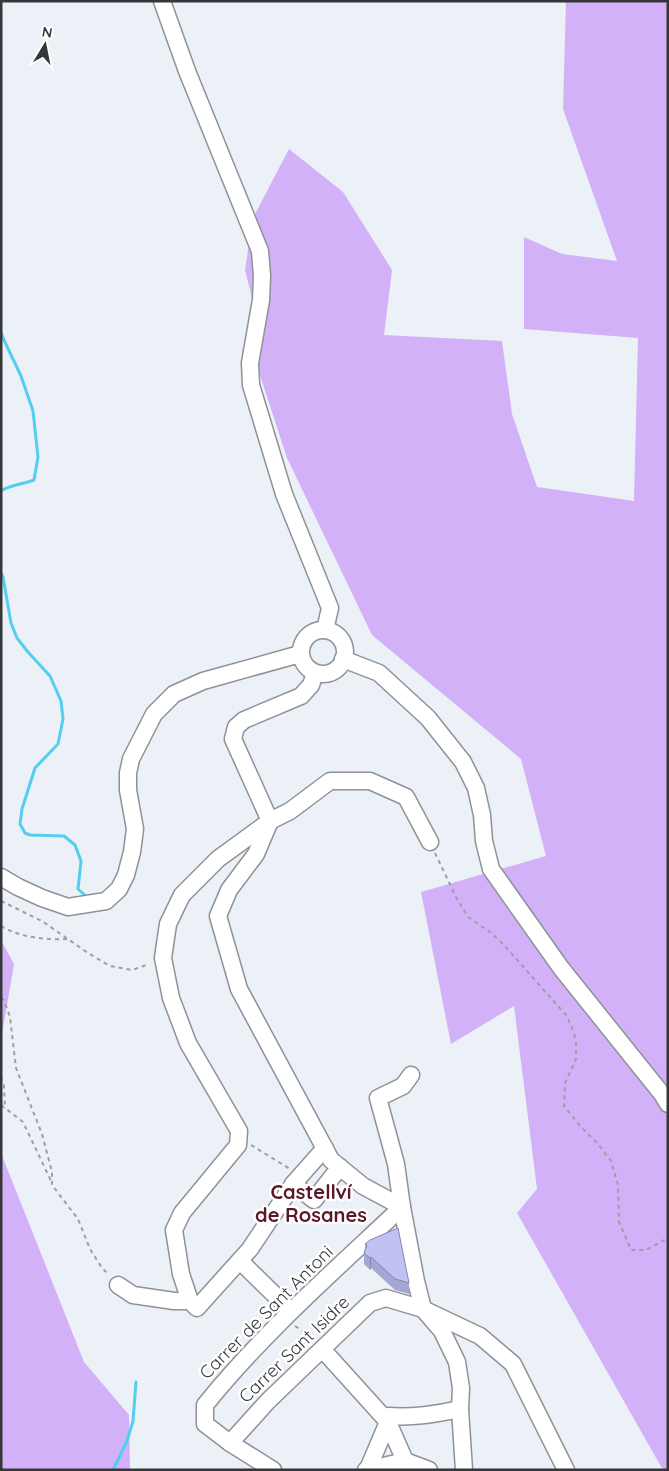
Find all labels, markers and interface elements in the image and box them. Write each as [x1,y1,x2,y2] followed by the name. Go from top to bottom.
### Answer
[20,20,70,70] north arrow
[41,22,54,42] text: N
[255,1179,367,1227] district label: Castellví de Rosanes
[194,1240,338,1384] street label: Carrer de Sant Antoni
[234,1290,354,1408] street label: Carrer Sant Isidre

